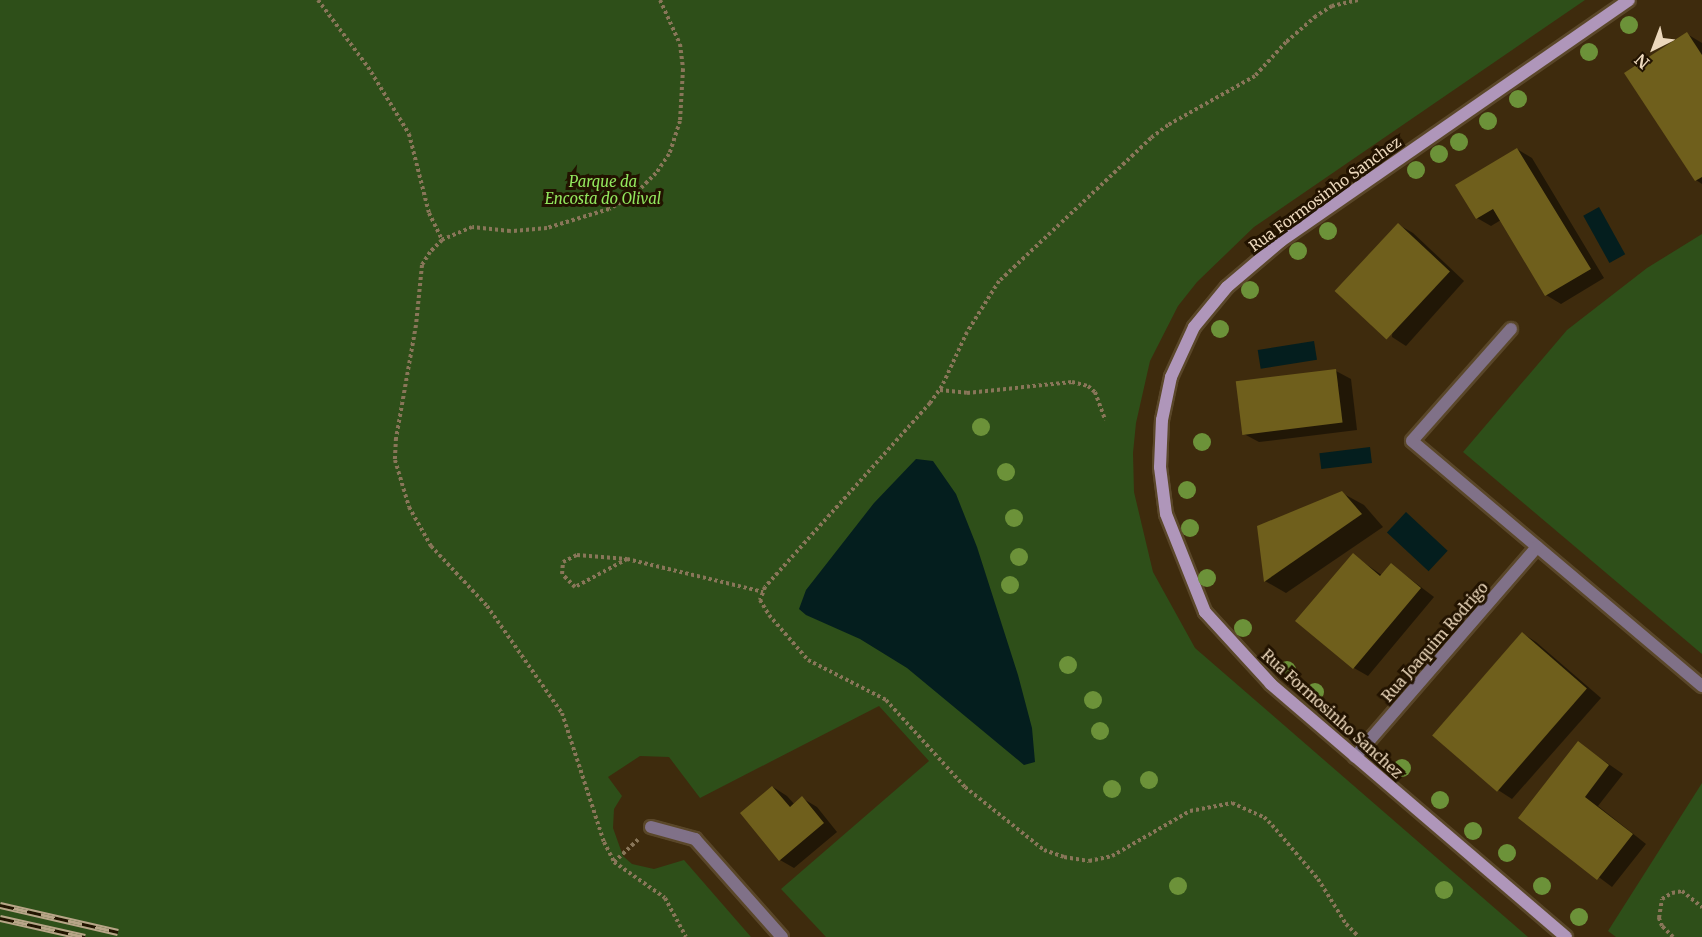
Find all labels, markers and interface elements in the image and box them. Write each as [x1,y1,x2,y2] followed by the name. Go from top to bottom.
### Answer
[1624,18,1684,78] north arrow
[1631,50,1653,73] text: N
[1246,133,1404,255] street label: Rua Formosinho Sanchez
[545,172,661,207] park label: Parque da Encosta do Olival
[1378,579,1492,705] street label: Rua Joaquim Rodrigo
[1258,646,1406,782] street label: Rua Formosinho Sanchez

